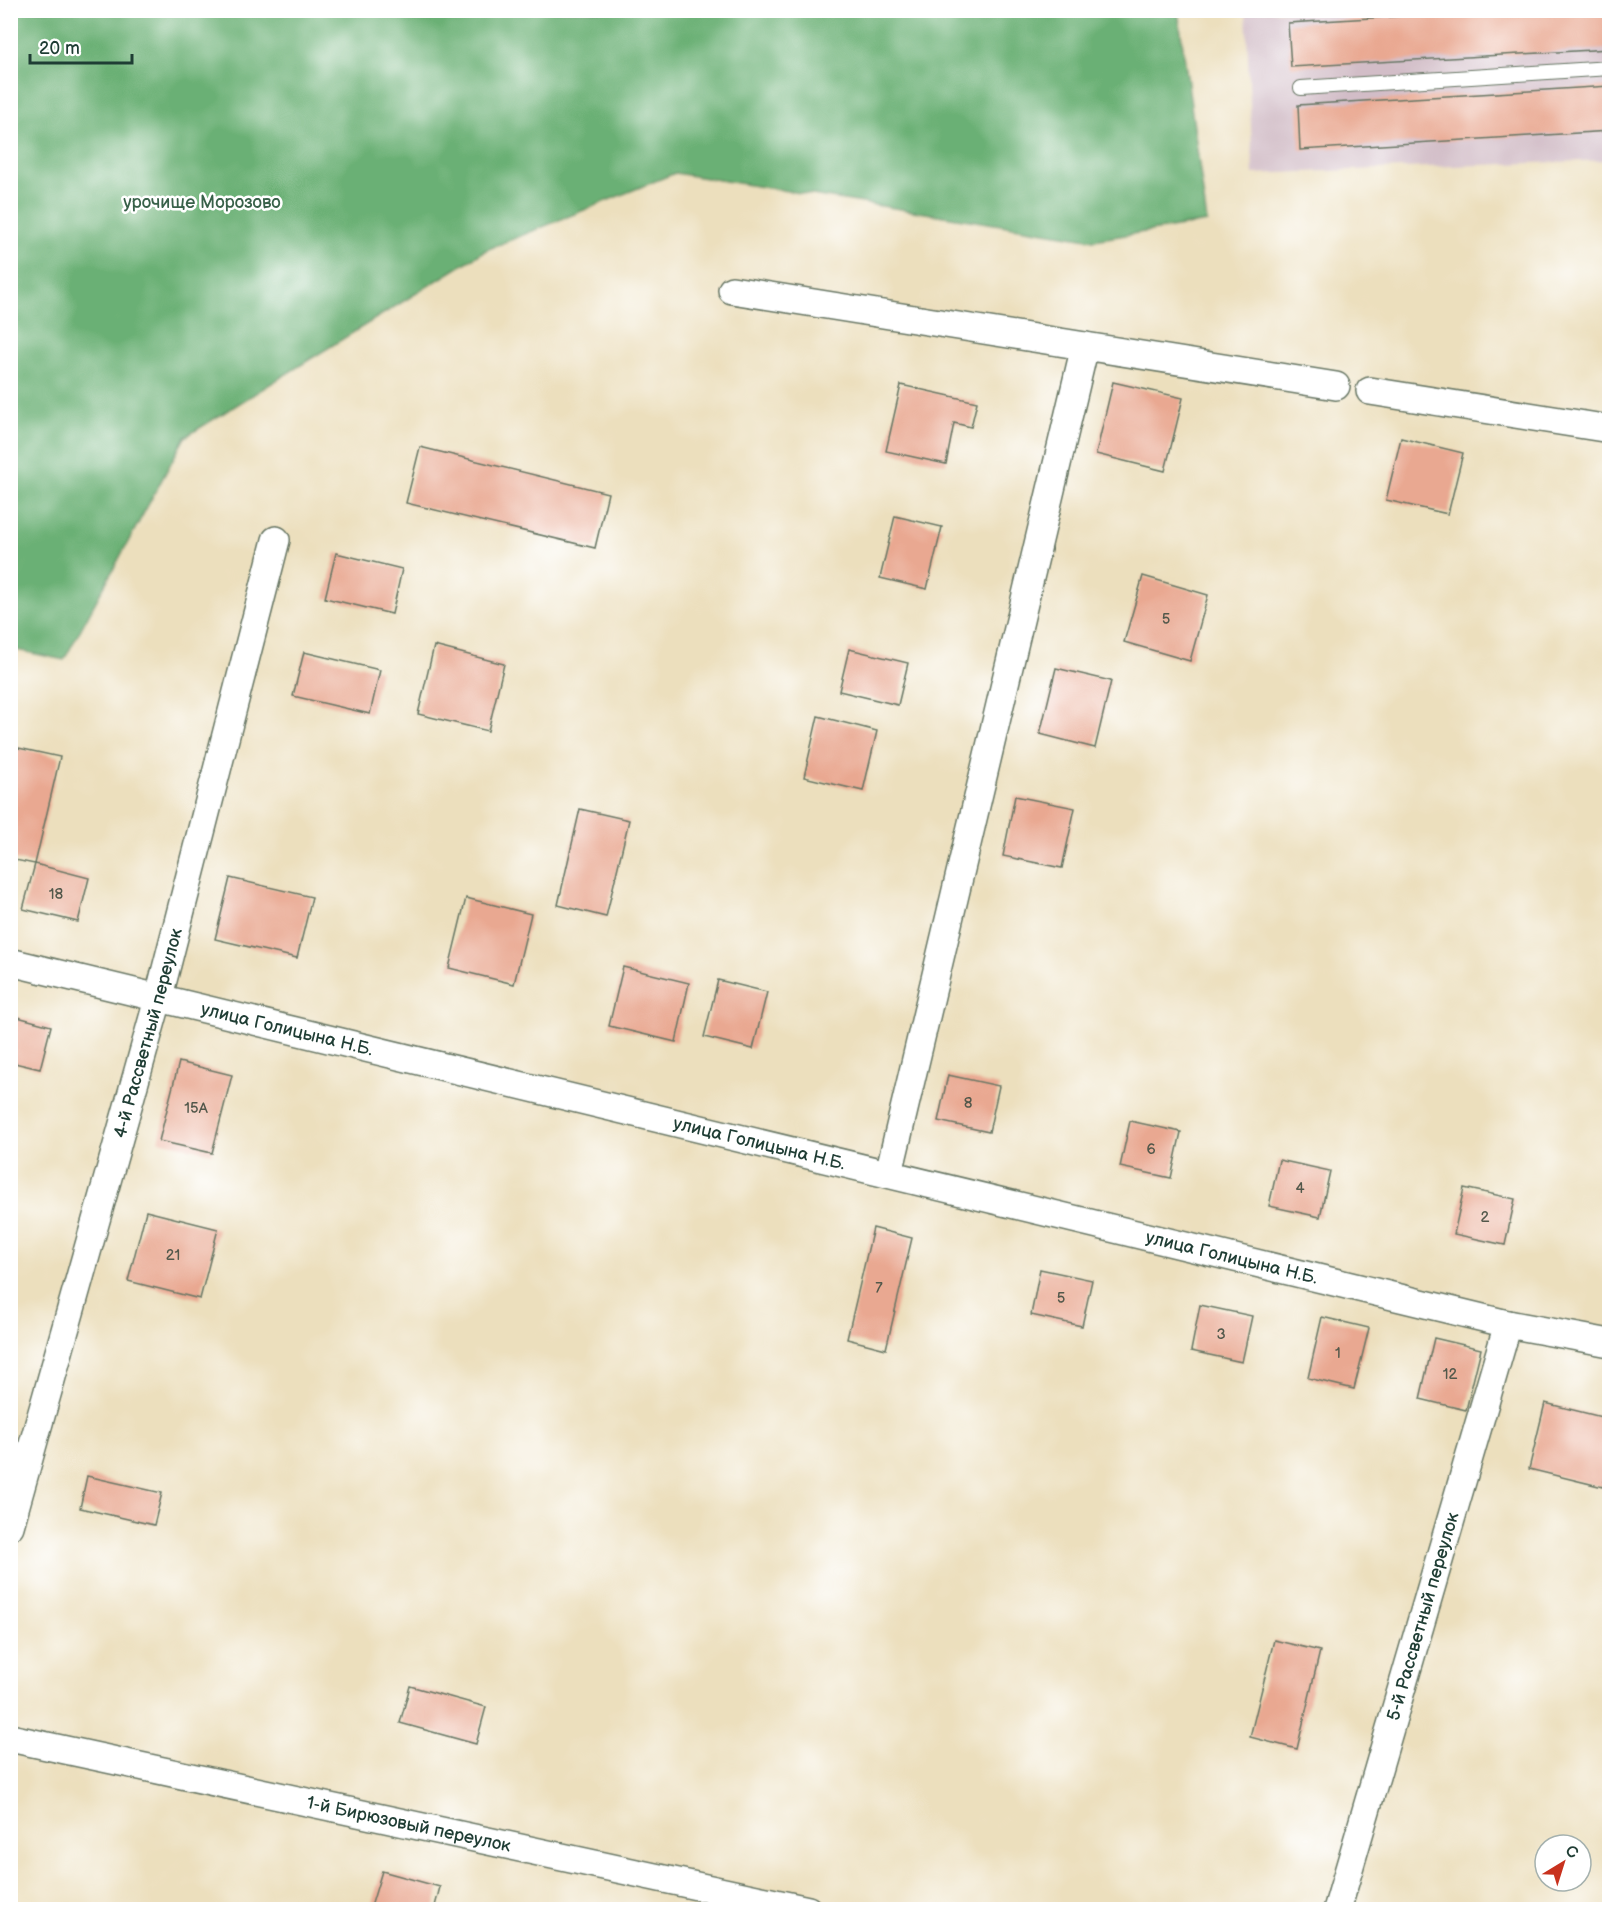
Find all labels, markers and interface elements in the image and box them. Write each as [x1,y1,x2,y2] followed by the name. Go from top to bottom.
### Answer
[30,27,132,65] scale bar
[39,38,80,59] text: 20 m
[123,192,281,213] park label: урочище Морозово
[1162,610,1170,629] house number: 5
[49,885,64,904] house number: 18
[110,925,187,1140] street label: 4-й Рассветный переулок
[199,999,375,1060] street label: улица Голицына Н.Б.
[964,1094,973,1113] house number: 8
[184,1099,209,1118] house number: 15А
[671,1113,847,1175] street label: улица Голицына Н.Б.
[1146,1140,1156,1159] house number: 6
[1295,1179,1305,1198] house number: 4
[1481,1208,1490,1227] house number: 2
[1144,1227,1320,1289] street label: улица Голицына Н.Б.
[166,1246,180,1265] house number: 21
[875,1279,883,1298] house number: 7
[1057,1289,1065,1308] house number: 5
[1216,1325,1226,1344] house number: 3
[1335,1344,1341,1363] house number: 1
[1443,1365,1457,1384] house number: 12
[1383,1509,1464,1723] street label: 5-й Рассветный переулок
[305,1792,513,1857] street label: 1-й Бирюзовый переулок
[1533,1833,1593,1893] north arrow
[1561,1841,1582,1863] text: С

